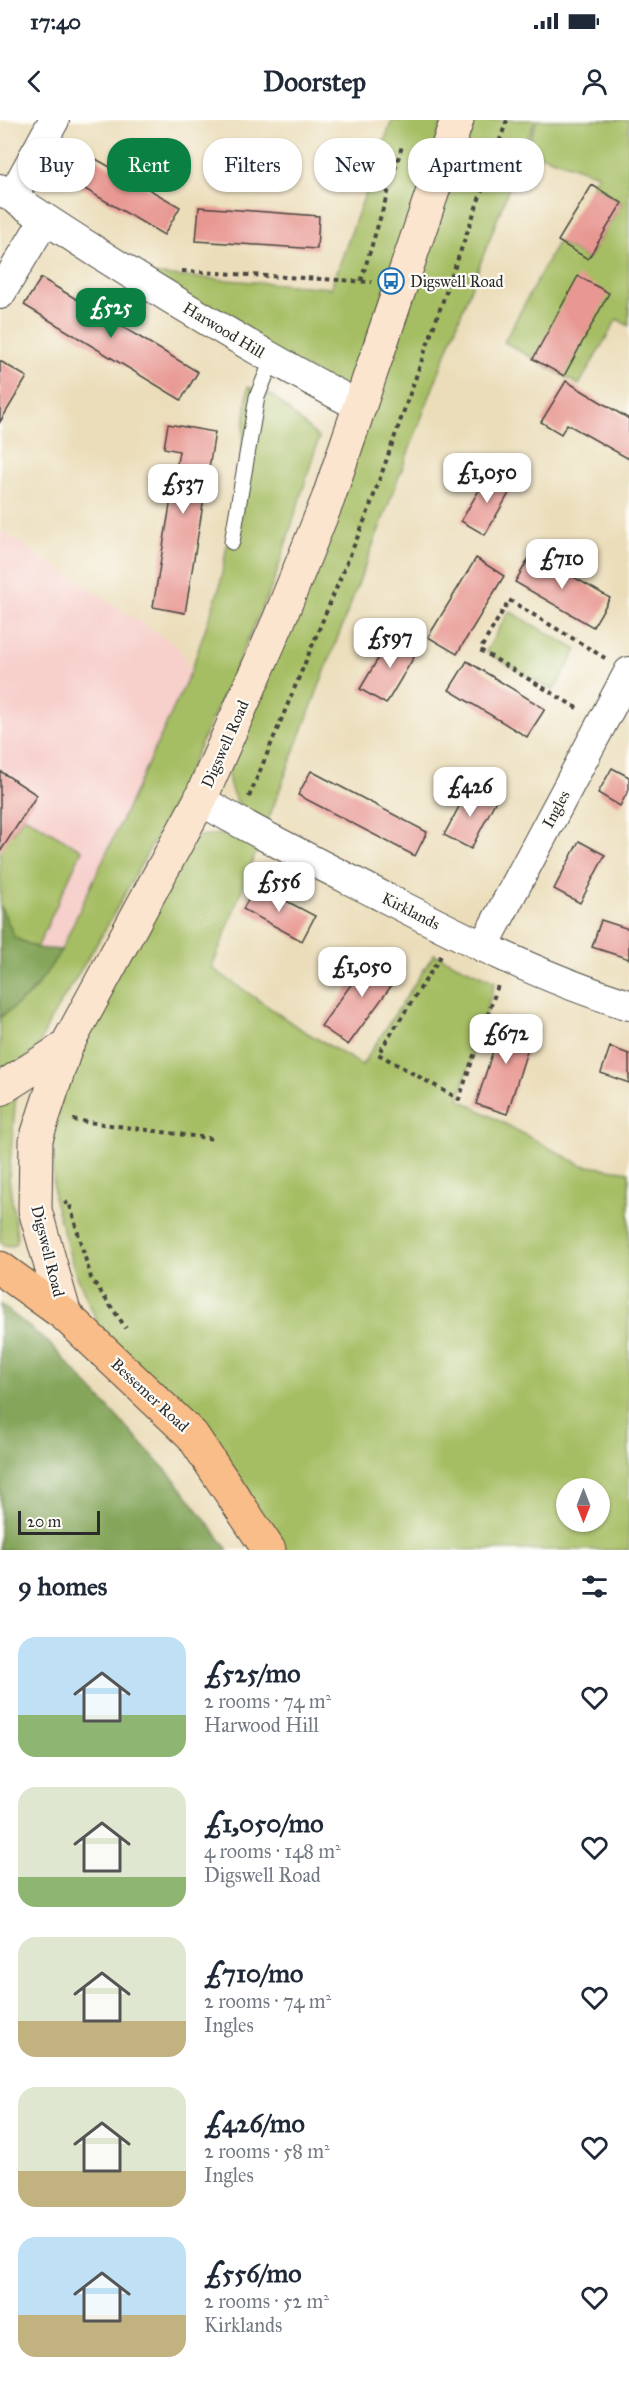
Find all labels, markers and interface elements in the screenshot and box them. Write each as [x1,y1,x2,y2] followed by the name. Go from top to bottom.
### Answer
[30,8,81,35] text: 17:40
[18,65,51,98] icon: back
[263,65,366,98] text: Doorstep
[578,65,611,98] icon: person
[18,138,95,192] chip: Buy
[107,138,191,192] chip: Rent
[203,138,302,192] chip: Filters
[314,138,396,192] chip: New
[408,138,544,192] chip: Apartment
[376,266,406,296] bus stop icon: Digswell Road
[410,272,504,292] place label: Digswell Road
[75,288,147,339] pin: £525
[90,295,132,319] text: £525
[180,298,269,362] street label: Harwood Hill
[438,453,536,504] pin: £1,050
[457,460,517,484] text: £1,050
[147,464,219,515] pin: £537
[162,471,204,495] text: £537
[526,539,598,590] pin: £710
[540,546,584,570] text: £710
[354,618,426,669] pin: £597
[368,625,412,649] text: £597
[197,697,254,791] street label: Digswell Road
[434,767,506,818] pin: £426
[447,774,493,798] text: £426
[538,787,575,831] street label: Ingles
[243,862,315,913] pin: £556
[258,869,300,893] text: £556
[379,888,443,934] street label: Kirklands
[313,947,411,998] pin: £1,050
[332,954,392,978] text: £1,050
[470,1014,542,1065] pin: £672
[484,1021,528,1045] text: £672
[27,1203,69,1299] street label: Digswell Road
[107,1354,193,1436] street label: Bessemer Road
[556,1478,610,1532] north arrow
[556,1478,610,1532] map controls
[18,1508,100,1536] scale bar
[27,1512,61,1531] text: 20 m
[18,1570,107,1602] text: 9 homes
[578,1570,611,1603] icon: filters
[204,1657,301,1689] text: £525/mo
[66,1661,138,1733] icon: home
[578,1681,611,1714] icon: heart
[204,1689,331,1713] text: 2 rooms · 74 m²
[204,1713,319,1737] text: Harwood Hill
[204,1807,323,1839] text: £1,050/mo
[66,1811,138,1883] icon: home
[578,1831,611,1864] icon: heart
[204,1839,341,1863] text: 4 rooms · 148 m²
[204,1863,321,1887] text: Digswell Road
[204,1957,303,1989] text: £710/mo
[66,1961,138,2033] icon: home
[578,1981,611,2014] icon: heart
[204,1989,331,2013] text: 2 rooms · 74 m²
[204,2013,254,2037] text: Ingles
[204,2107,305,2139] text: £426/mo
[66,2111,138,2183] icon: home
[578,2131,611,2164] icon: heart
[204,2139,330,2163] text: 2 rooms · 58 m²
[204,2163,254,2187] text: Ingles
[204,2257,302,2289] text: £556/mo
[66,2261,138,2333] icon: home
[578,2281,611,2314] icon: heart
[204,2289,329,2313] text: 2 rooms · 52 m²
[204,2313,282,2337] text: Kirklands

